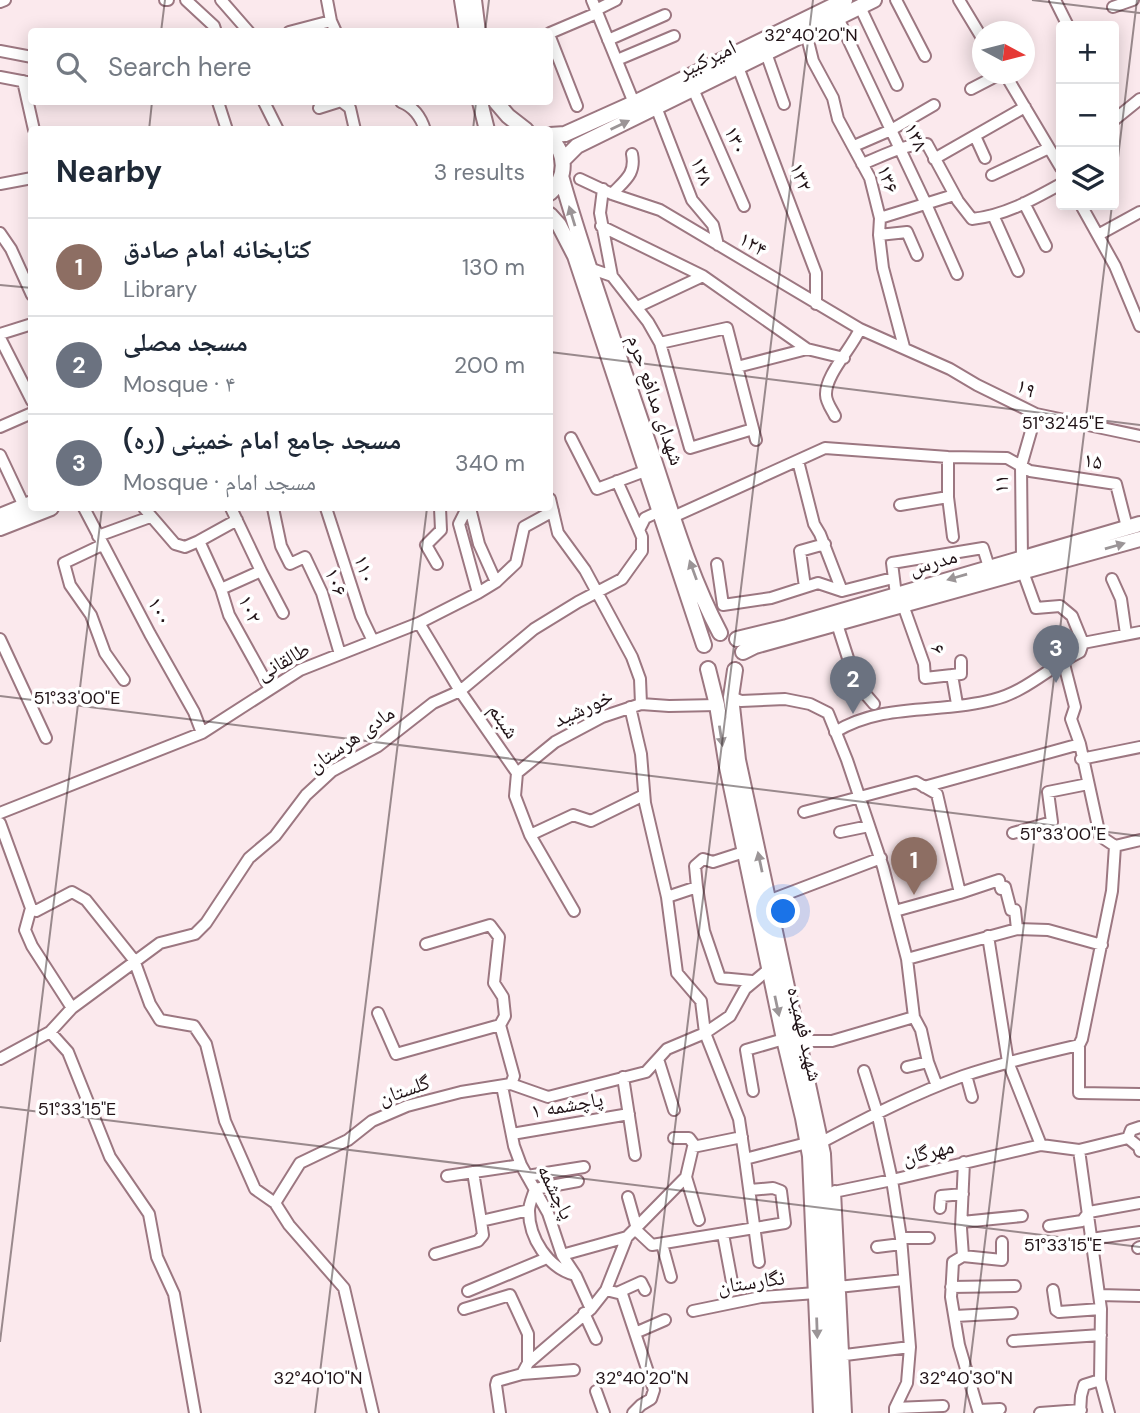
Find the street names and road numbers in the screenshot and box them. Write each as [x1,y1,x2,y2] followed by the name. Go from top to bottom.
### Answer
[672,33,741,86] street label: امیرکبیر
[897,118,935,156] street label: ۱۳۸
[717,121,755,159] street label: ۱۳۰
[684,153,720,189] street label: ۱۲۸
[783,159,819,195] street label: ۱۳۲
[870,161,906,197] street label: ۱۳۶
[734,225,772,263] street label: ۱۲۴
[621,331,691,469] street label: شهدای مدافع حرم
[1011,371,1041,405] street label: ۱۹
[1082,446,1104,476] street label: ۱۵
[987,474,1015,494] street label: ۱۱
[906,542,960,582] street label: مدرس
[347,551,383,587] street label: ۱۱۰
[318,564,354,600] street label: ۱۰۶
[231,590,269,628] street label: ۱۰۲
[141,592,179,630] street label: ۱۰۰
[251,635,315,687] street label: طالقانی
[923,640,953,658] street label: ۶
[549,682,617,734] street label: خورشید
[482,698,526,744] street label: شبنم
[302,699,400,779] street label: مادی هرستان
[781,984,829,1084] street label: شهید فهمیده
[374,1068,434,1112] street label: گلستان
[529,1085,605,1125] street label: پاچشمه ۱
[899,1132,957,1172] street label: مهرگان
[531,1160,581,1224] street label: پاچشمه
[715,1263,787,1301] street label: نگارستان

